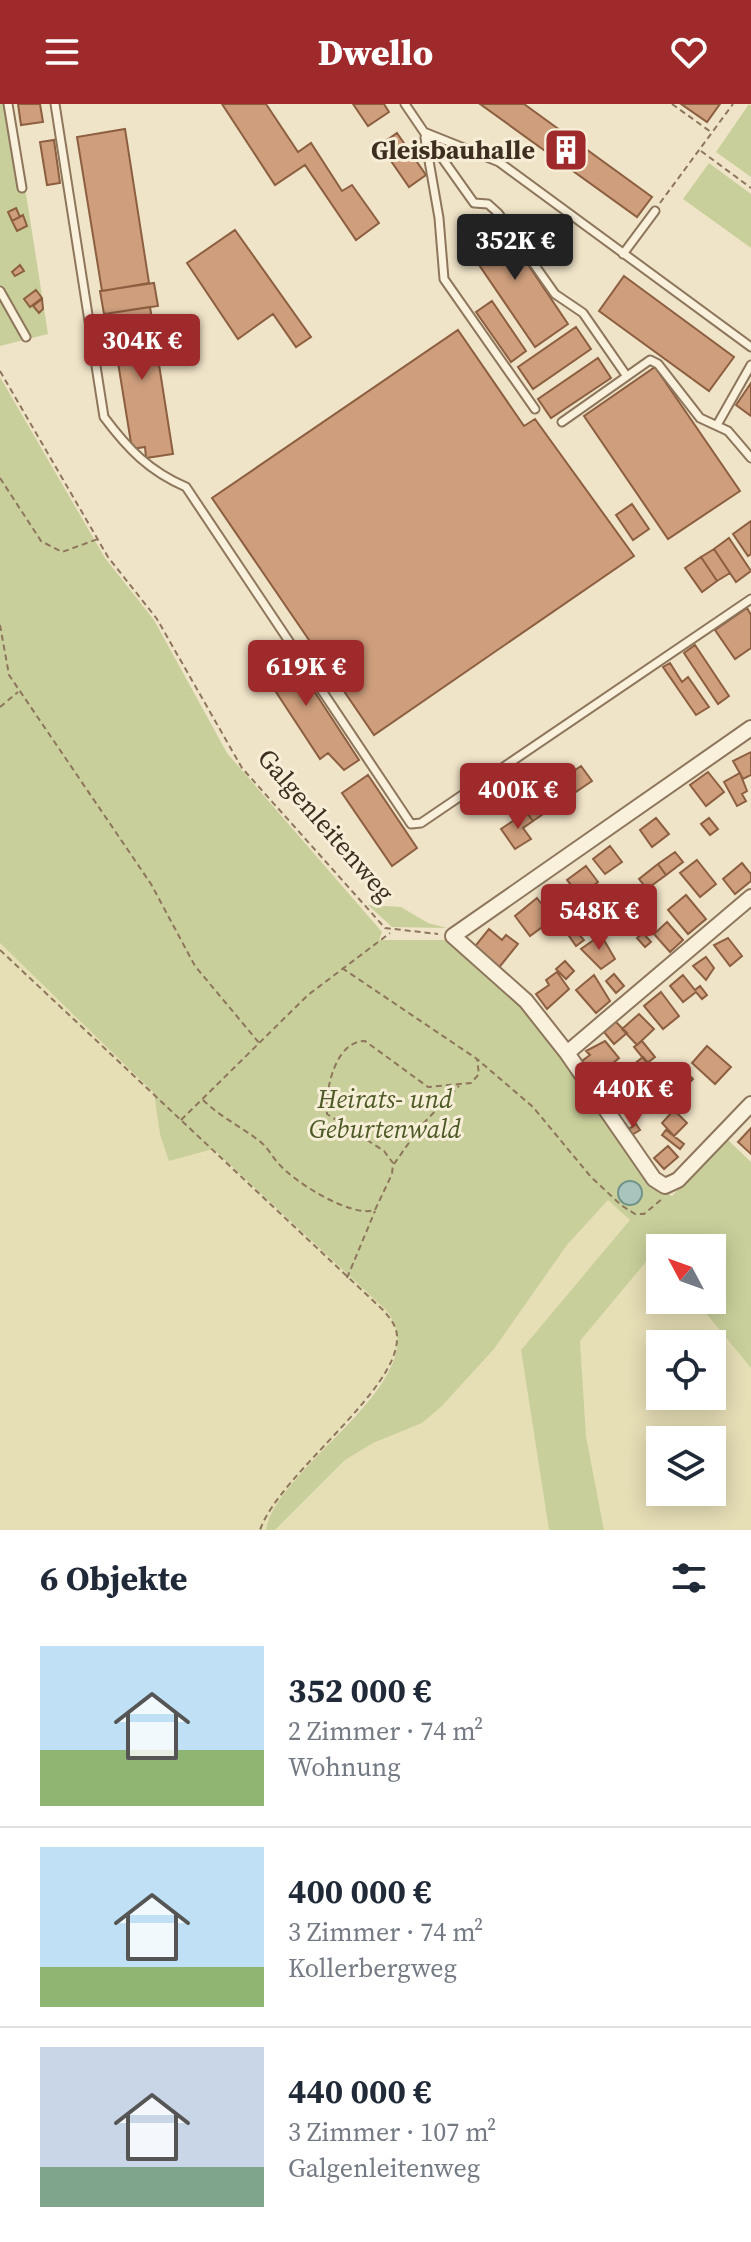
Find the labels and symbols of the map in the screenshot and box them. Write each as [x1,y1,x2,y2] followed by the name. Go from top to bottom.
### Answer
[542,126,590,174] building icon: Gleisbauhalle
[371,132,535,168] place label: Gleisbauhalle
[450,214,580,282] pin: 352K €
[77,314,207,382] pin: 304K €
[241,640,371,708] pin: 619K €
[249,741,403,909] street label: Galgenleitenweg
[453,763,583,831] pin: 400K €
[534,884,664,952] pin: 548K €
[568,1062,698,1130] pin: 440K €
[309,1081,461,1147] park label: Heirats- und Geburtenwald
[646,1234,726,1314] north arrow

